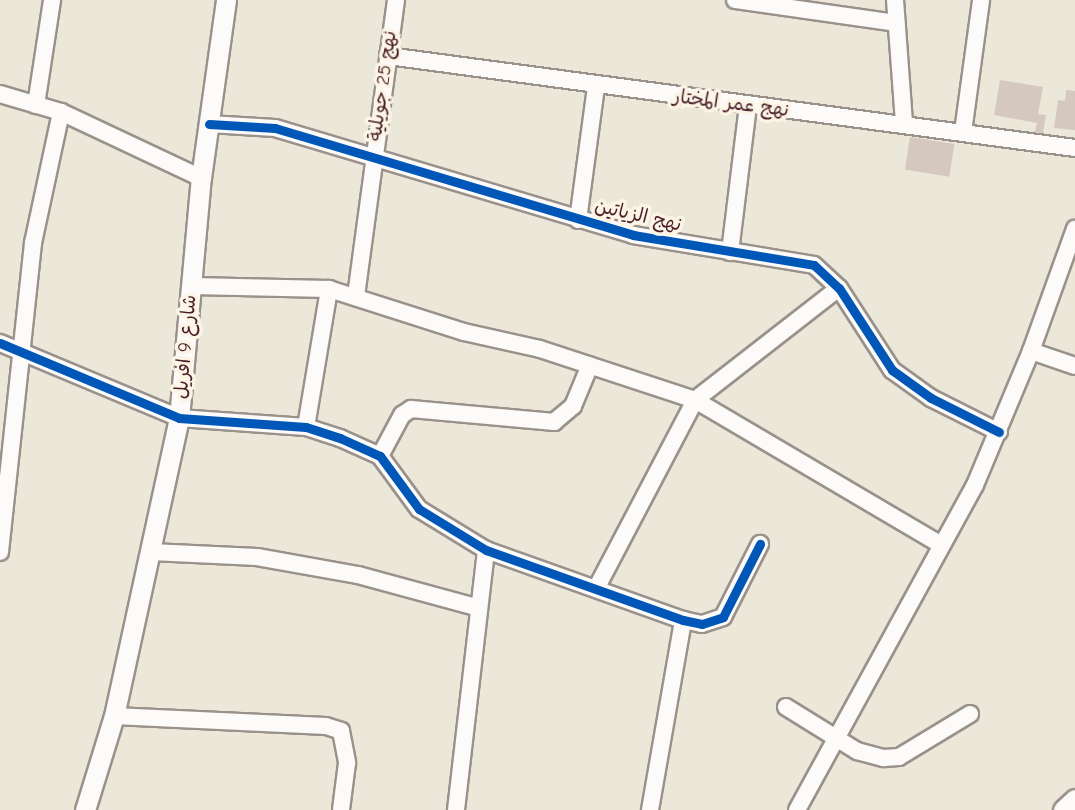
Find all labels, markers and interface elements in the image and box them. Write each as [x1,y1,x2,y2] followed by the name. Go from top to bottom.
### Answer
[364,29,402,143] street label: نهج 25 جويلية
[672,86,790,122] street label: نهج عمر المختار
[592,195,684,237] street label: نهج الزياتين
[170,294,202,400] street label: شارع 9 افريل

